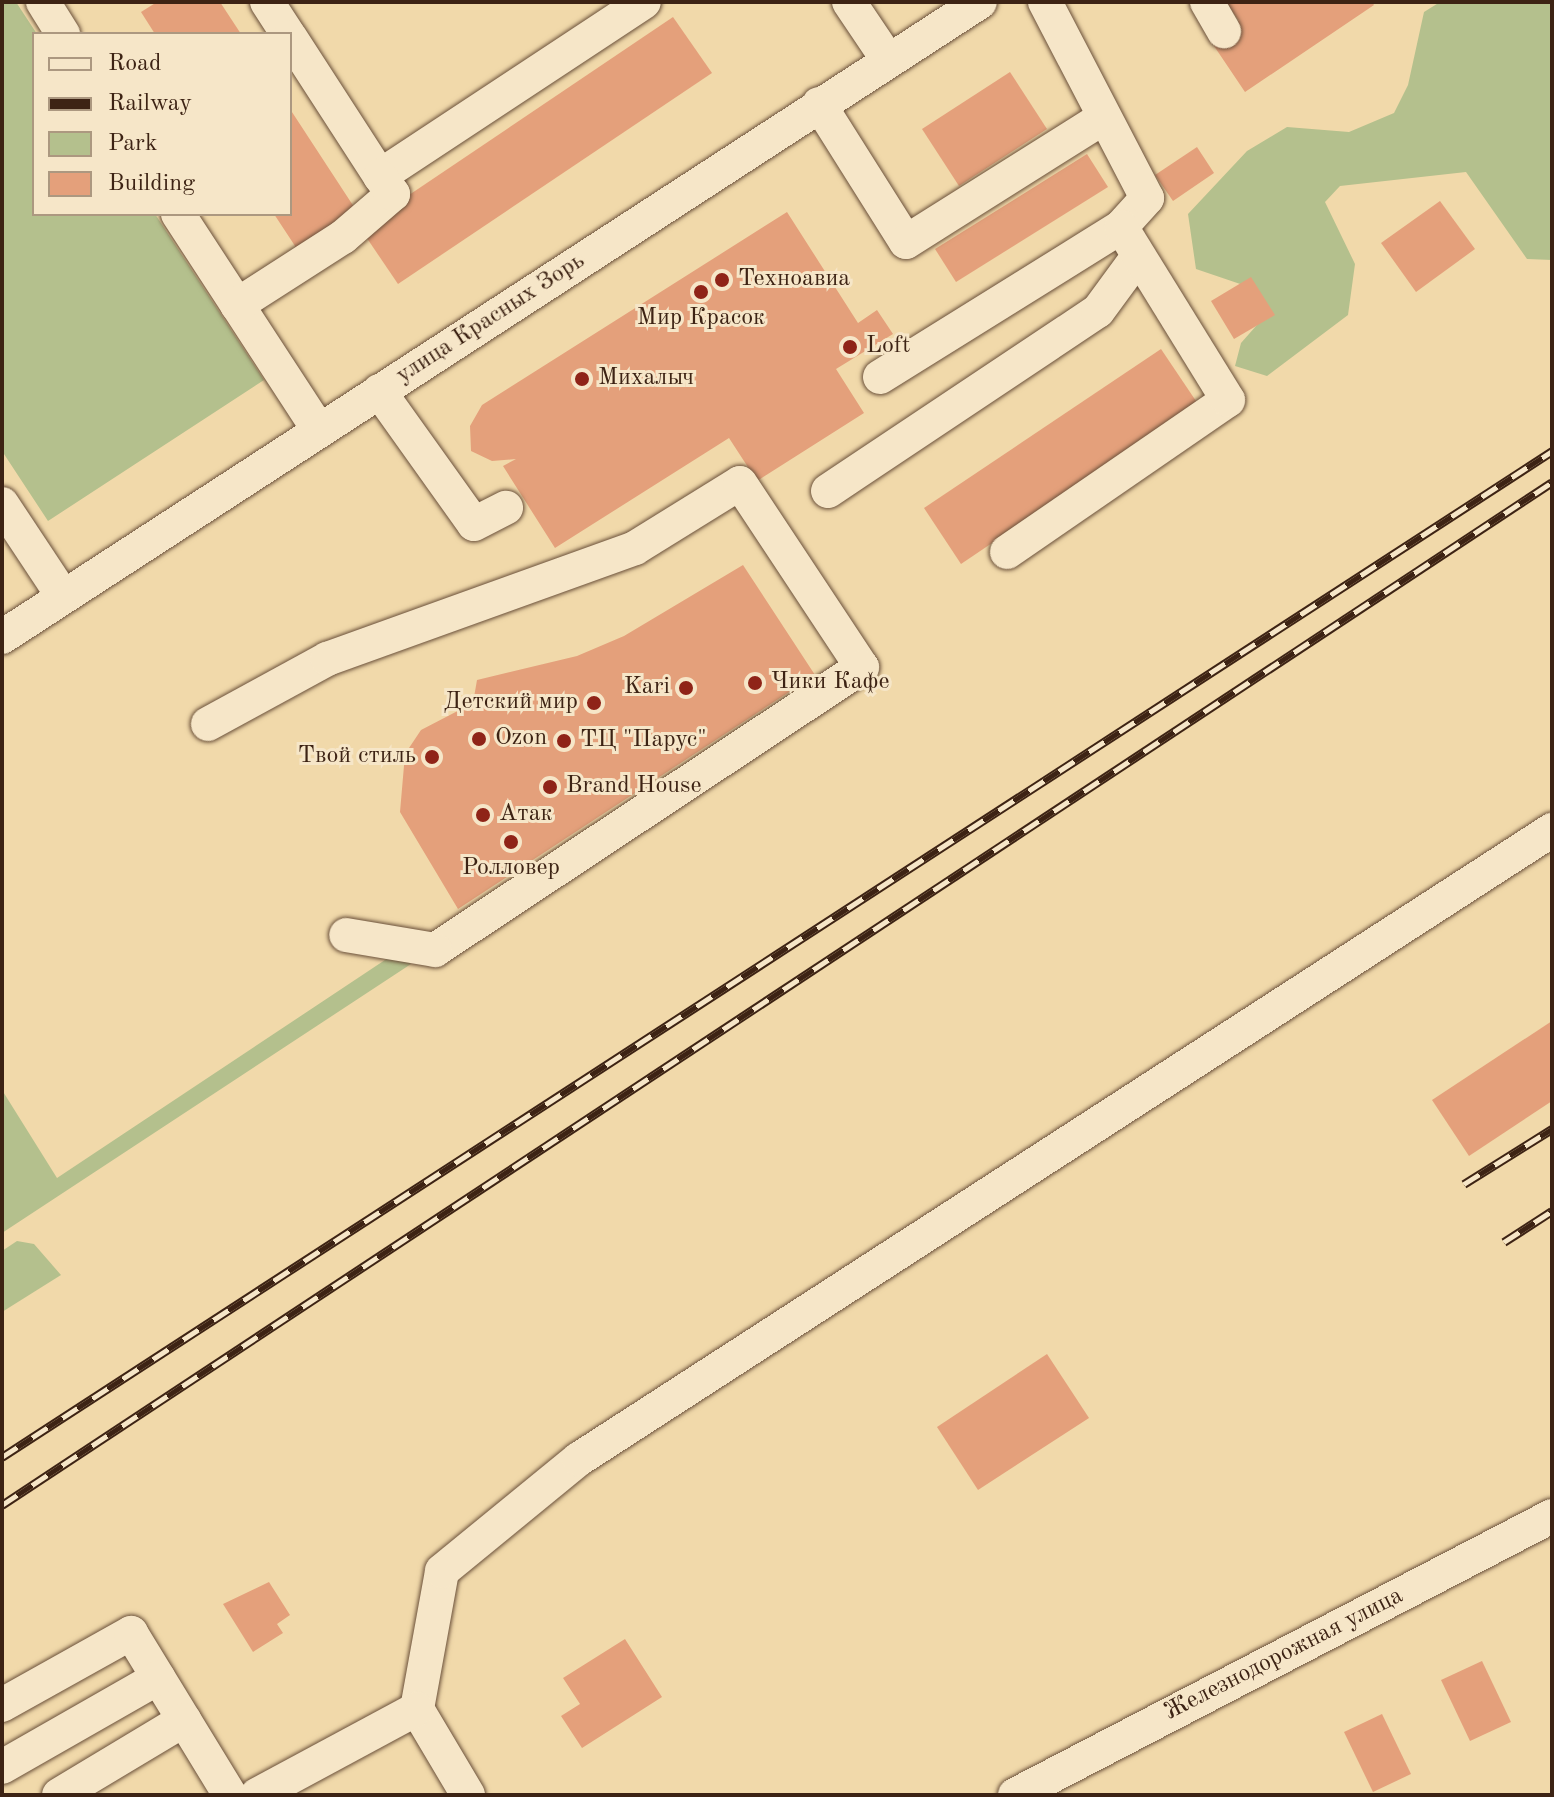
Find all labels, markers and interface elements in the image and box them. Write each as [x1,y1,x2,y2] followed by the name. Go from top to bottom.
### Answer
[32,32,292,216] legend
[108,52,161,76] text: Road
[108,92,192,116] text: Railway
[108,132,157,156] text: Park
[108,172,195,196] text: Building
[391,247,591,391] street label: улица Красных Зорь
[738,266,850,294] place label: Техноавиа
[713,271,731,289] marker: Техноавиа
[692,283,710,301] marker: Мир Красок
[637,305,765,333] place label: Мир Красок
[866,333,910,361] place label: Loft
[841,338,859,356] marker: Loft
[598,365,694,393] place label: Михалыч
[573,370,591,388] marker: Михалыч
[771,669,889,697] place label: Чики Кафе
[624,674,670,702] place label: Kari
[746,674,764,692] marker: Чики Кафе
[677,679,695,697] marker: Kari
[444,689,578,717] place label: Детский мир
[585,694,603,712] marker: Детский мир
[495,725,547,753] place label: Ozon
[580,727,707,755] place label: ТЦ "Парус"
[470,730,488,748] marker: Ozon
[555,732,573,750] marker: ТЦ "Парус"
[298,743,416,771] place label: Твой стиль
[423,748,441,766] marker: Твой стиль
[566,773,702,801] place label: Brand House
[541,778,559,796] marker: Brand House
[499,801,553,829] place label: Атак
[474,806,492,824] marker: Атак
[502,833,520,851] marker: Ролловер
[462,855,560,883] place label: Ролловер
[1160,1582,1408,1728] street label: Железнодорожная улица

